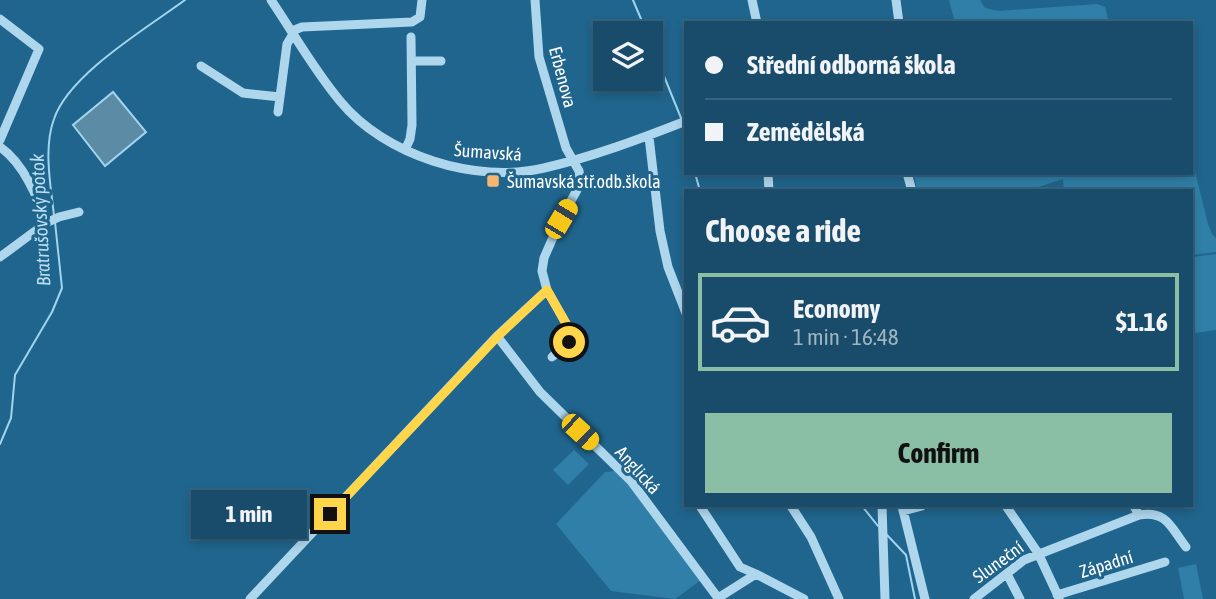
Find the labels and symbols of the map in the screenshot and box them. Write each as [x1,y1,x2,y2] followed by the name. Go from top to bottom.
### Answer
[545,44,581,110] street label: Erbenova
[454,139,522,165] street label: Šumavská
[26,153,54,287] water label: Bratrušovský potok
[507,171,661,192] place label: Šumavská stř.odb.škola
[485,173,501,189] marker: Šumavská stř.odb.škola
[542,196,581,242] car
[553,326,585,358] route start
[558,410,603,454] car
[611,442,665,498] street label: Anglická
[190,490,306,538] callout: 1 min
[314,498,346,530] route end
[969,537,1027,587] street label: Sluneční
[1077,546,1135,582] street label: Západní

